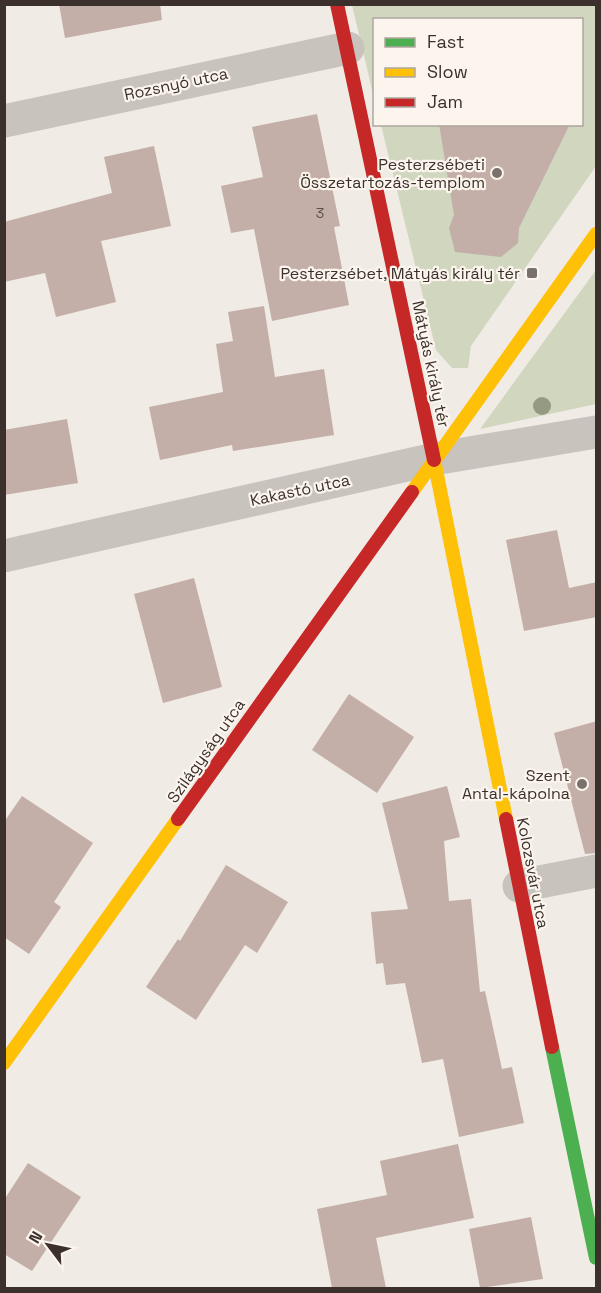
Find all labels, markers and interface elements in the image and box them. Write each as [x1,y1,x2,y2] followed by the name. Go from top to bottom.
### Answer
[373,18,583,126] legend
[427,30,464,53] text: Fast
[427,60,468,83] text: Slow
[122,63,230,105] street label: Rozsnyó utca
[427,90,463,113] text: Jam
[300,154,485,193] place label: Pesterzsébeti Összetartozás-templom
[490,166,504,180] marker: Pesterzsébeti Összetartozás-templom
[316,204,324,222] house number: 3
[280,263,520,284] place label: Pesterzsébet, Mátyás király tér
[525,266,539,280] marker: Pesterzsébet, Mátyás király tér
[407,299,455,429] street label: Mátyás király tér
[248,469,352,511] street label: Kakastó utca
[162,695,250,807] street label: Szilágyság utca
[462,765,570,804] place label: Szent Antal-kápolna
[575,777,589,791] marker: Szent Antal-kápolna
[512,816,554,930] street label: Kolozsvár utca
[18,1215,78,1275] north arrow
[24,1227,47,1247] text: N

